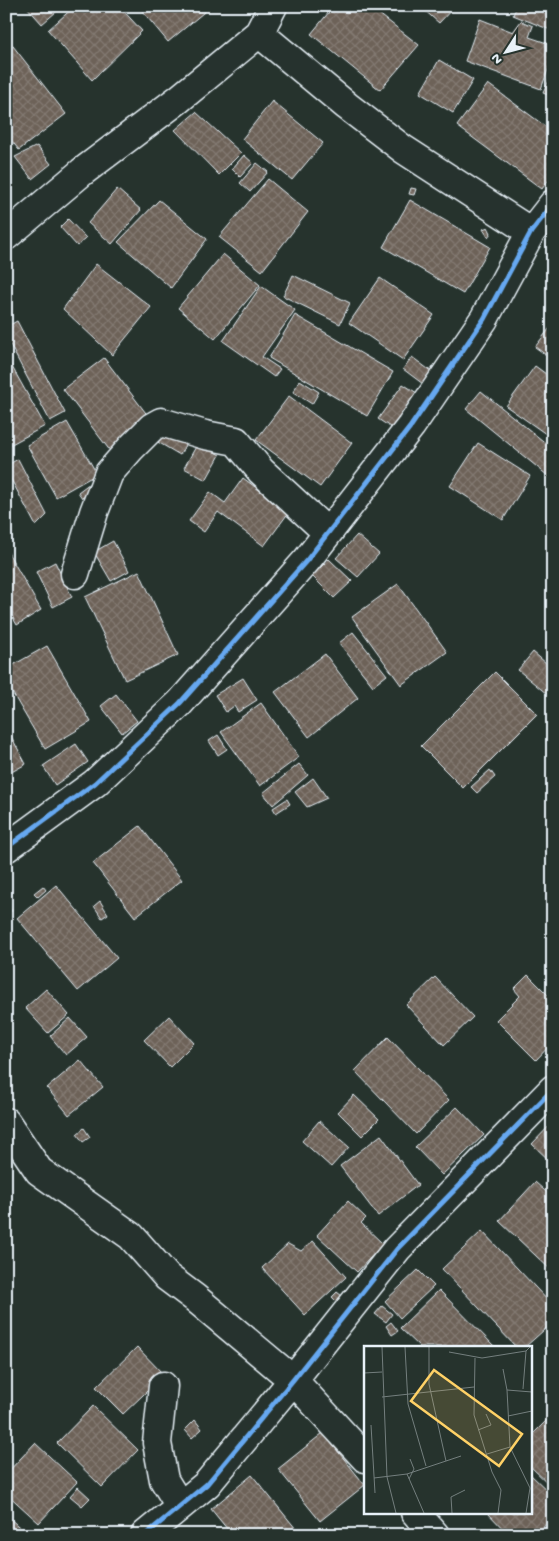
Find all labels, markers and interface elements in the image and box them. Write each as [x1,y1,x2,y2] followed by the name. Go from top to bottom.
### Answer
[482,28,532,78] north arrow
[488,49,507,67] text: N
[364,1346,532,1514] inset map

